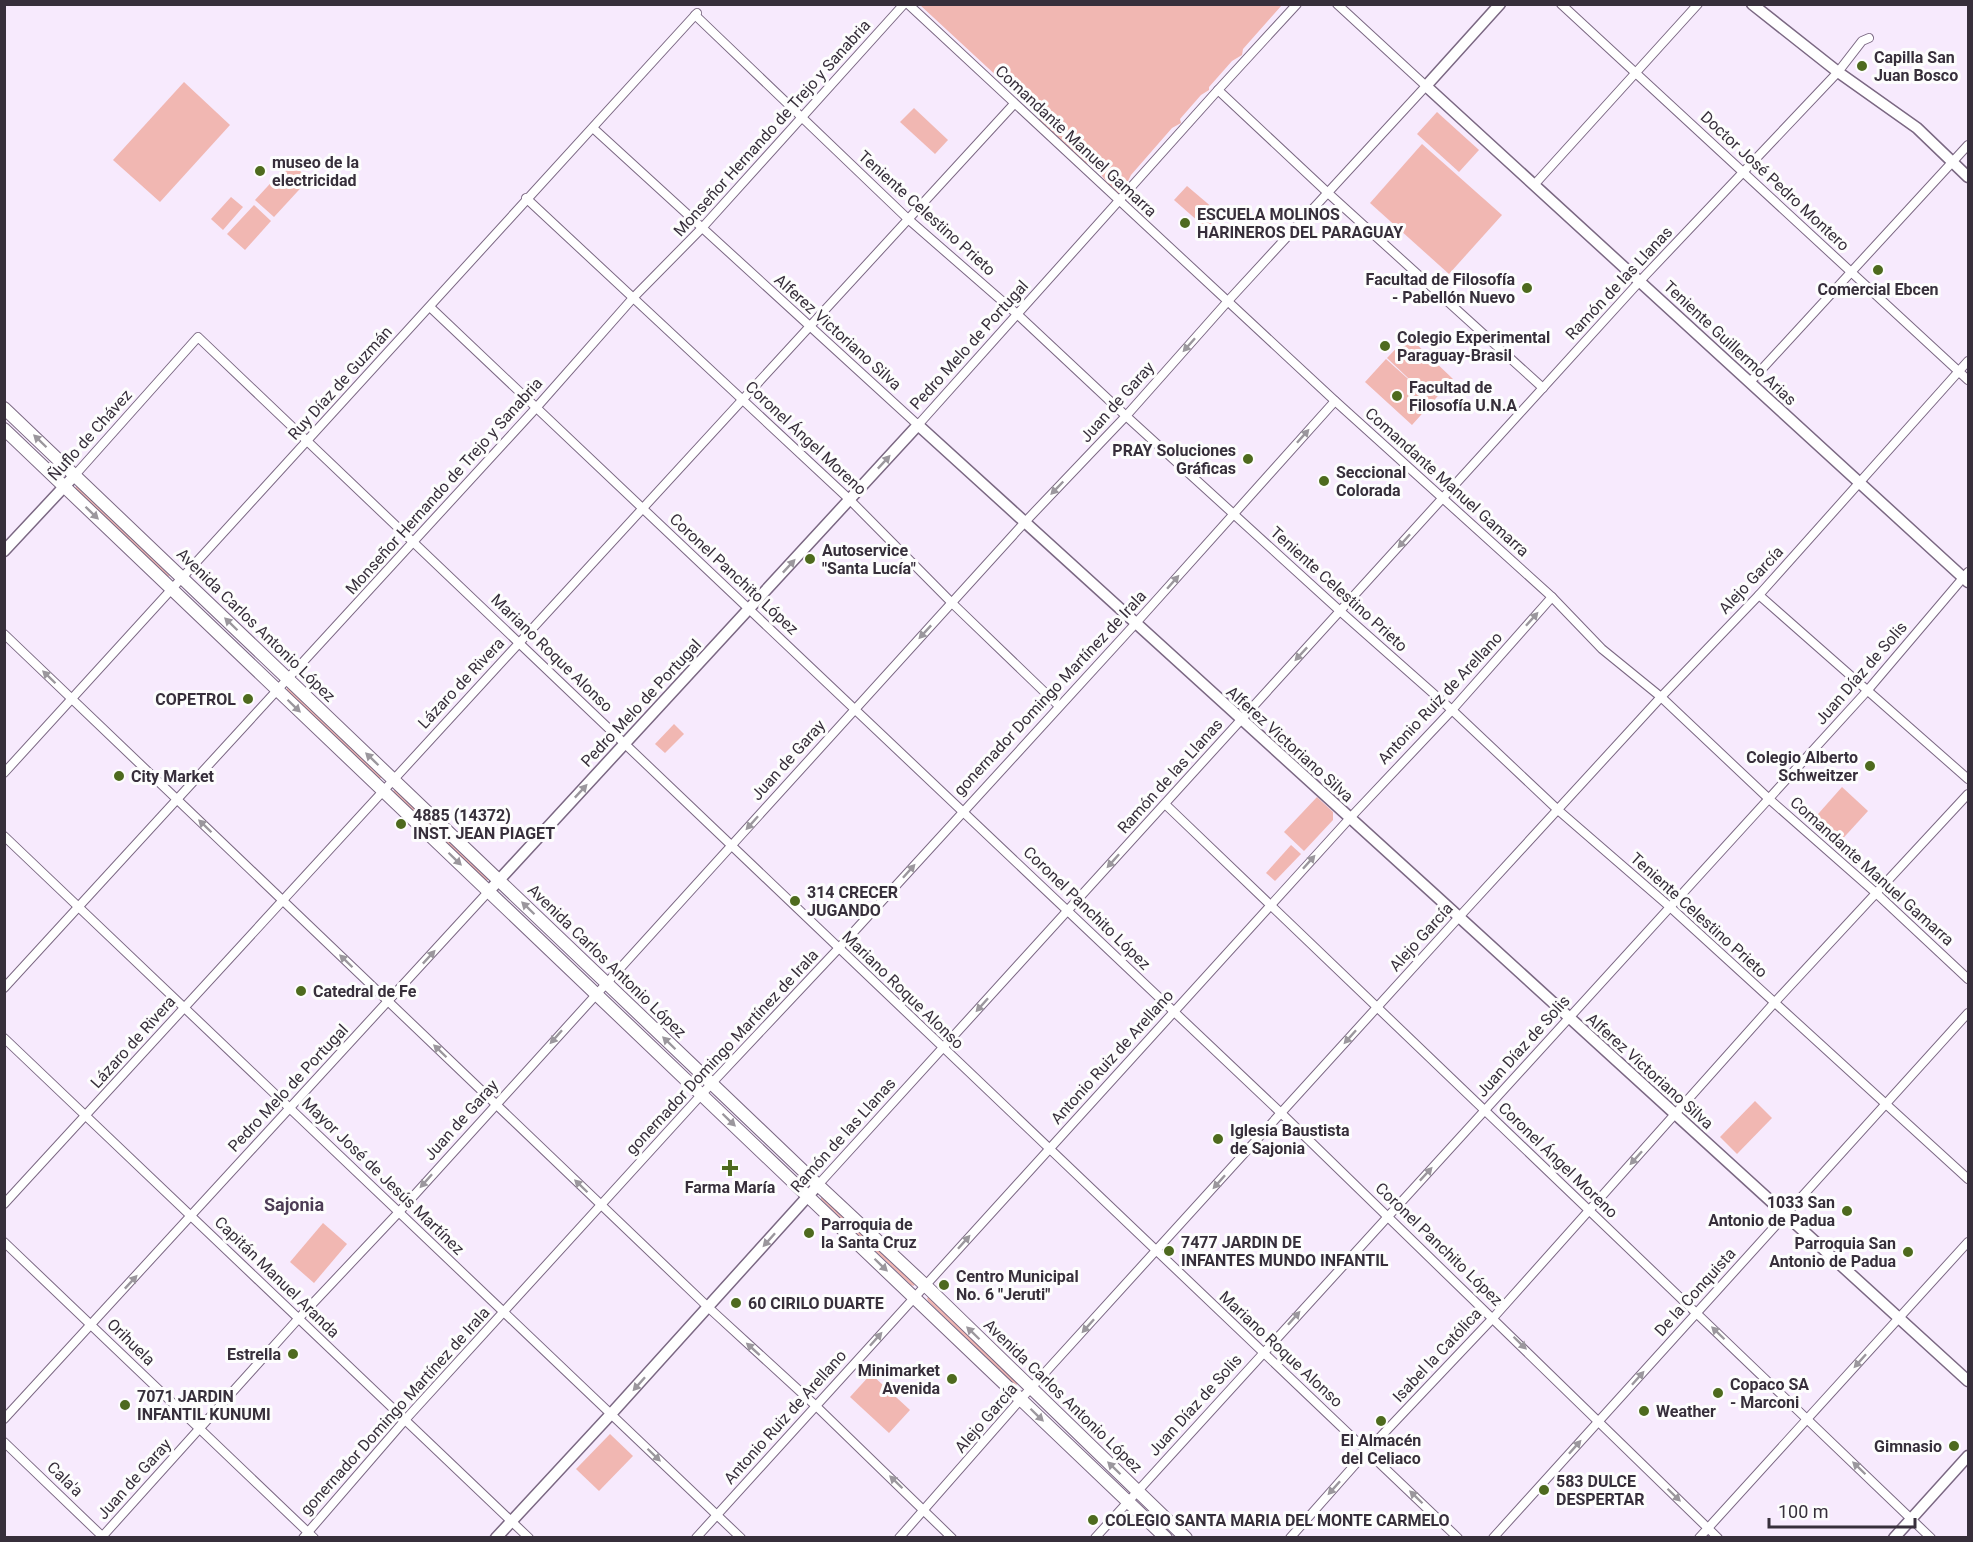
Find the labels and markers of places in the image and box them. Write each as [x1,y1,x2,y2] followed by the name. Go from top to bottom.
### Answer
[1874,48,1958,85] place label: Capilla San Juan Bosco
[1855,59,1869,73] marker: Capilla San Juan Bosco
[272,153,360,190] place label: museo de la electricidad
[253,164,267,178] marker: museo de la electricidad
[1197,205,1403,242] place label: ESCUELA MOLINOS HARINEROS DEL PARAGUAY
[1178,216,1192,230] marker: ESCUELA MOLINOS HARINEROS DEL PARAGUAY
[1871,263,1885,277] marker: Comercial Ebcen
[1366,270,1515,307] place label: Facultad de Filosofía - Pabellón Nuevo
[1818,280,1939,299] place label: Comercial Ebcen
[1520,281,1534,295] marker: Facultad de Filosofía - Pabellón Nuevo
[1397,328,1550,365] place label: Colegio Experimental Paraguay-Brasil
[1378,339,1392,353] marker: Colegio Experimental Paraguay-Brasil
[1409,378,1517,415] place label: Facultad de Filosofía U.N.A
[1390,389,1404,403] marker: Facultad de Filosofía U.N.A
[1112,441,1236,478] place label: PRAY Soluciones Gráficas
[1241,452,1255,466] marker: PRAY Soluciones Gráficas
[1336,463,1406,500] place label: Seccional Colorada
[1317,474,1331,488] marker: Seccional Colorada
[822,541,916,578] place label: Autoservice "Santa Lucía"
[803,552,817,566] marker: Autoservice "Santa Lucía"
[155,690,236,709] place label: COPETROL
[241,692,255,706] marker: COPETROL
[1746,748,1858,785] place label: Colegio Alberto Schweitzer
[1863,759,1877,773] marker: Colegio Alberto Schweitzer
[131,767,215,786] place label: City Market
[112,769,126,783] marker: City Market
[413,806,555,843] place label: 4885 (14372) INST. JEAN PIAGET
[394,817,408,831] marker: 4885 (14372) INST. JEAN PIAGET
[807,883,898,920] place label: 314 CRECER JUGANDO
[788,894,802,908] marker: 314 CRECER JUGANDO
[313,982,417,1001] place label: Catedral de Fe
[294,984,308,998] marker: Catedral de Fe
[1230,1121,1350,1158] place label: Iglesia Baustista de Sajonia
[1211,1132,1225,1146] marker: Iglesia Baustista de Sajonia
[723,1161,737,1175] marker: Farma María
[685,1178,776,1197] place label: Farma María
[1708,1193,1835,1230] place label: 1033 San Antonio de Padua
[1840,1204,1854,1218] marker: 1033 San Antonio de Padua
[821,1215,917,1252] place label: Parroquia de la Santa Cruz
[802,1226,816,1240] marker: Parroquia de la Santa Cruz
[1181,1233,1389,1270] place label: 7477 JARDIN DE INFANTES MUNDO INFANTIL
[1769,1234,1896,1271] place label: Parroquia San Antonio de Padua
[1162,1244,1176,1258] marker: 7477 JARDIN DE INFANTES MUNDO INFANTIL
[1901,1245,1915,1259] marker: Parroquia San Antonio de Padua
[956,1267,1079,1304] place label: Centro Municipal No. 6 "Jeruti"
[937,1278,951,1292] marker: Centro Municipal No. 6 "Jeruti"
[748,1294,884,1313] place label: 60 CIRILO DUARTE
[729,1296,743,1310] marker: 60 CIRILO DUARTE
[227,1345,281,1364] place label: Estrella
[286,1347,300,1361] marker: Estrella
[858,1361,941,1398] place label: Minimarket Avenida
[945,1372,959,1386] marker: Minimarket Avenida
[1730,1375,1809,1412] place label: Copaco SA - Marconi
[1711,1386,1725,1400] marker: Copaco SA - Marconi
[137,1387,271,1424] place label: 7071 JARDIN INFANTIL KUNUMI
[118,1398,132,1412] marker: 7071 JARDIN INFANTIL KUNUMI
[1656,1402,1716,1421] place label: Weather
[1637,1404,1651,1418] marker: Weather
[1374,1414,1388,1428] marker: El Almacén del Celiaco
[1341,1431,1421,1468] place label: El Almacén del Celiaco
[1874,1437,1942,1456] place label: Gimnasio
[1947,1439,1961,1453] marker: Gimnasio
[1556,1472,1644,1509] place label: 583 DULCE DESPERTAR
[1537,1483,1551,1497] marker: 583 DULCE DESPERTAR
[1105,1511,1450,1530] place label: COLEGIO SANTA MARIA DEL MONTE CARMELO
[1086,1513,1100,1527] marker: COLEGIO SANTA MARIA DEL MONTE CARMELO

